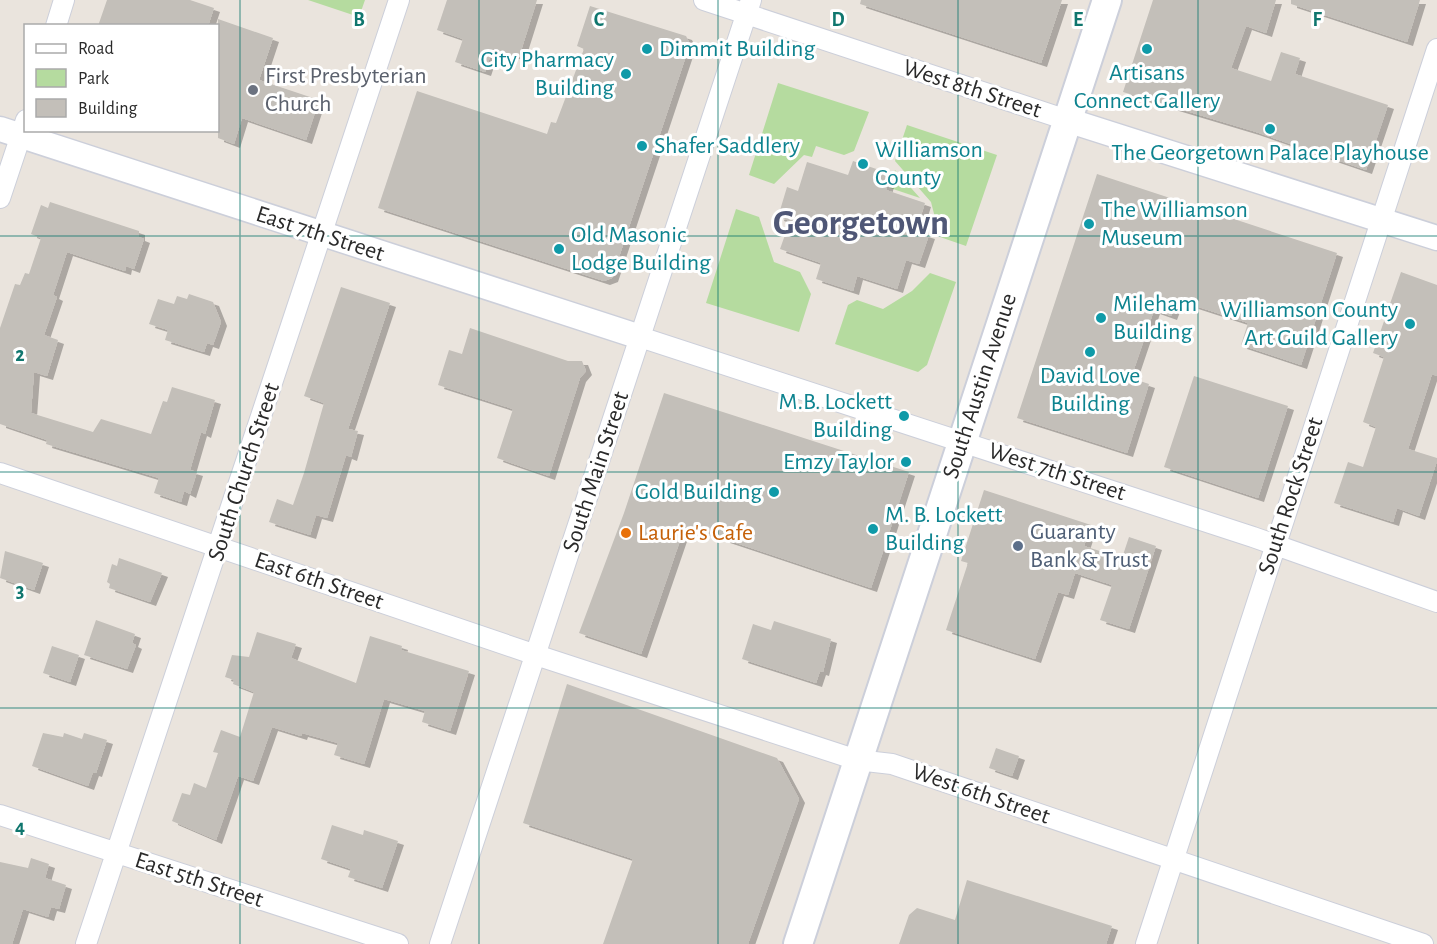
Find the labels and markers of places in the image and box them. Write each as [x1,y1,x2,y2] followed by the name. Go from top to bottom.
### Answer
[659,37,815,61] place label: Dimmit Building
[640,42,654,56] marker: Dimmit Building
[1140,42,1154,56] marker: Artisans Connect Gallery
[481,48,614,100] place label: City Pharmacy Building
[1074,61,1220,113] place label: Artisans Connect Gallery
[265,64,427,116] place label: First Presbyterian Church
[619,67,633,81] marker: City Pharmacy Building
[246,83,260,97] marker: First Presbyterian Church
[1263,122,1277,136] marker: The Georgetown Palace Playhouse
[654,134,800,158] place label: Shafer Saddlery
[875,138,983,190] place label: Williamson County
[635,139,649,153] marker: Shafer Saddlery
[1111,141,1429,165] place label: The Georgetown Palace Playhouse
[856,157,870,171] marker: Williamson County
[1101,198,1248,250] place label: The Williamson Museum
[1082,217,1096,231] marker: The Williamson Museum
[571,223,711,275] place label: Old Masonic Lodge Building
[552,242,566,256] marker: Old Masonic Lodge Building
[1113,292,1197,344] place label: Mileham Building
[1220,298,1398,350] place label: Williamson County Art Guild Gallery
[1094,311,1108,325] marker: Mileham Building
[1403,317,1417,331] marker: Williamson County Art Guild Gallery
[1083,345,1097,359] marker: David Love Building
[1040,364,1140,416] place label: David Love Building
[779,390,892,442] place label: M.B. Lockett Building
[897,409,911,423] marker: M.B. Lockett Building
[783,450,894,474] place label: Emzy Taylor
[899,455,913,469] marker: Emzy Taylor
[635,480,762,504] place label: Gold Building
[767,485,781,499] marker: Gold Building
[885,503,1003,555] place label: M. B. Lockett Building
[1030,520,1149,572] place label: Guaranty Bank & Trust
[638,521,753,545] place label: Laurie's Cafe
[866,522,880,536] marker: M. B. Lockett Building
[619,526,633,540] marker: Laurie's Cafe
[1011,539,1025,553] marker: Guaranty Bank & Trust

